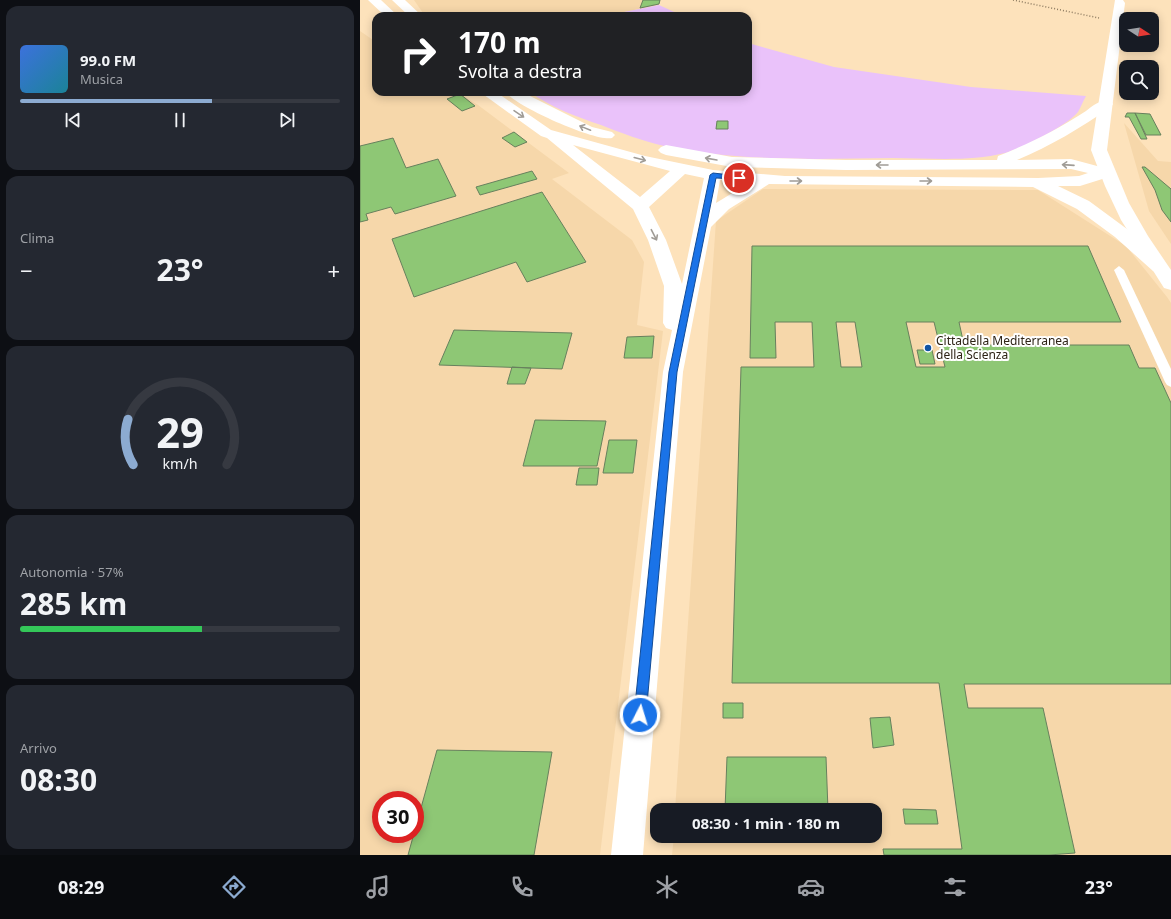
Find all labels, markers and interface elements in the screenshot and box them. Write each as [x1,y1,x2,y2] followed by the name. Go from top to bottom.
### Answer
[1119,12,1159,52] north arrow
[1119,12,1159,100] map controls
[458,23,541,61] text: 170 m
[392,28,444,80] icon: right
[80,50,136,70] text: 99.0 FM
[458,59,582,83] text: Svolta a destra
[1119,60,1159,100] button: search
[80,70,123,88] text: Musica
[62,109,84,131] icon: previous
[169,109,191,131] icon: pause
[276,109,298,131] icon: next
[514,110,525,118] one-way arrow
[579,124,591,131] one-way arrow
[705,155,718,163] one-way arrow
[633,156,646,163] one-way arrow
[722,161,756,195] pin
[876,161,889,169] one-way arrow
[1062,161,1075,168] one-way arrow
[728,167,750,189] icon: arrive
[789,177,802,185] one-way arrow
[919,177,932,185] one-way arrow
[20,229,54,247] text: Clima
[651,229,659,241] one-way arrow
[156,249,204,290] text: 23°
[20,255,33,285] text: −
[327,255,340,285] text: +
[936,332,1069,363] place label: Cittadella Mediterranea della Scienza
[923,343,933,353] marker: Cittadella Mediterranea della Scienza
[156,404,204,460] text: 29
[162,454,198,473] text: km/h
[20,563,124,581] text: Autonomia · 57%
[20,583,127,624] text: 285 km
[619,694,661,736] position arrow
[20,739,57,757] text: Arrivo
[20,759,97,800] text: 08:30
[372,791,424,843] speed limit sign: 30
[692,813,840,833] text: 08:30 · 1 min · 180 m
[220,873,248,901] icon: directions
[364,873,392,901] icon: music
[508,873,536,901] icon: phone
[653,873,681,901] icon: climate
[797,873,825,901] icon: car
[941,873,969,901] icon: filters
[58,875,104,899] text: 08:29
[1085,875,1113,899] text: 23°

